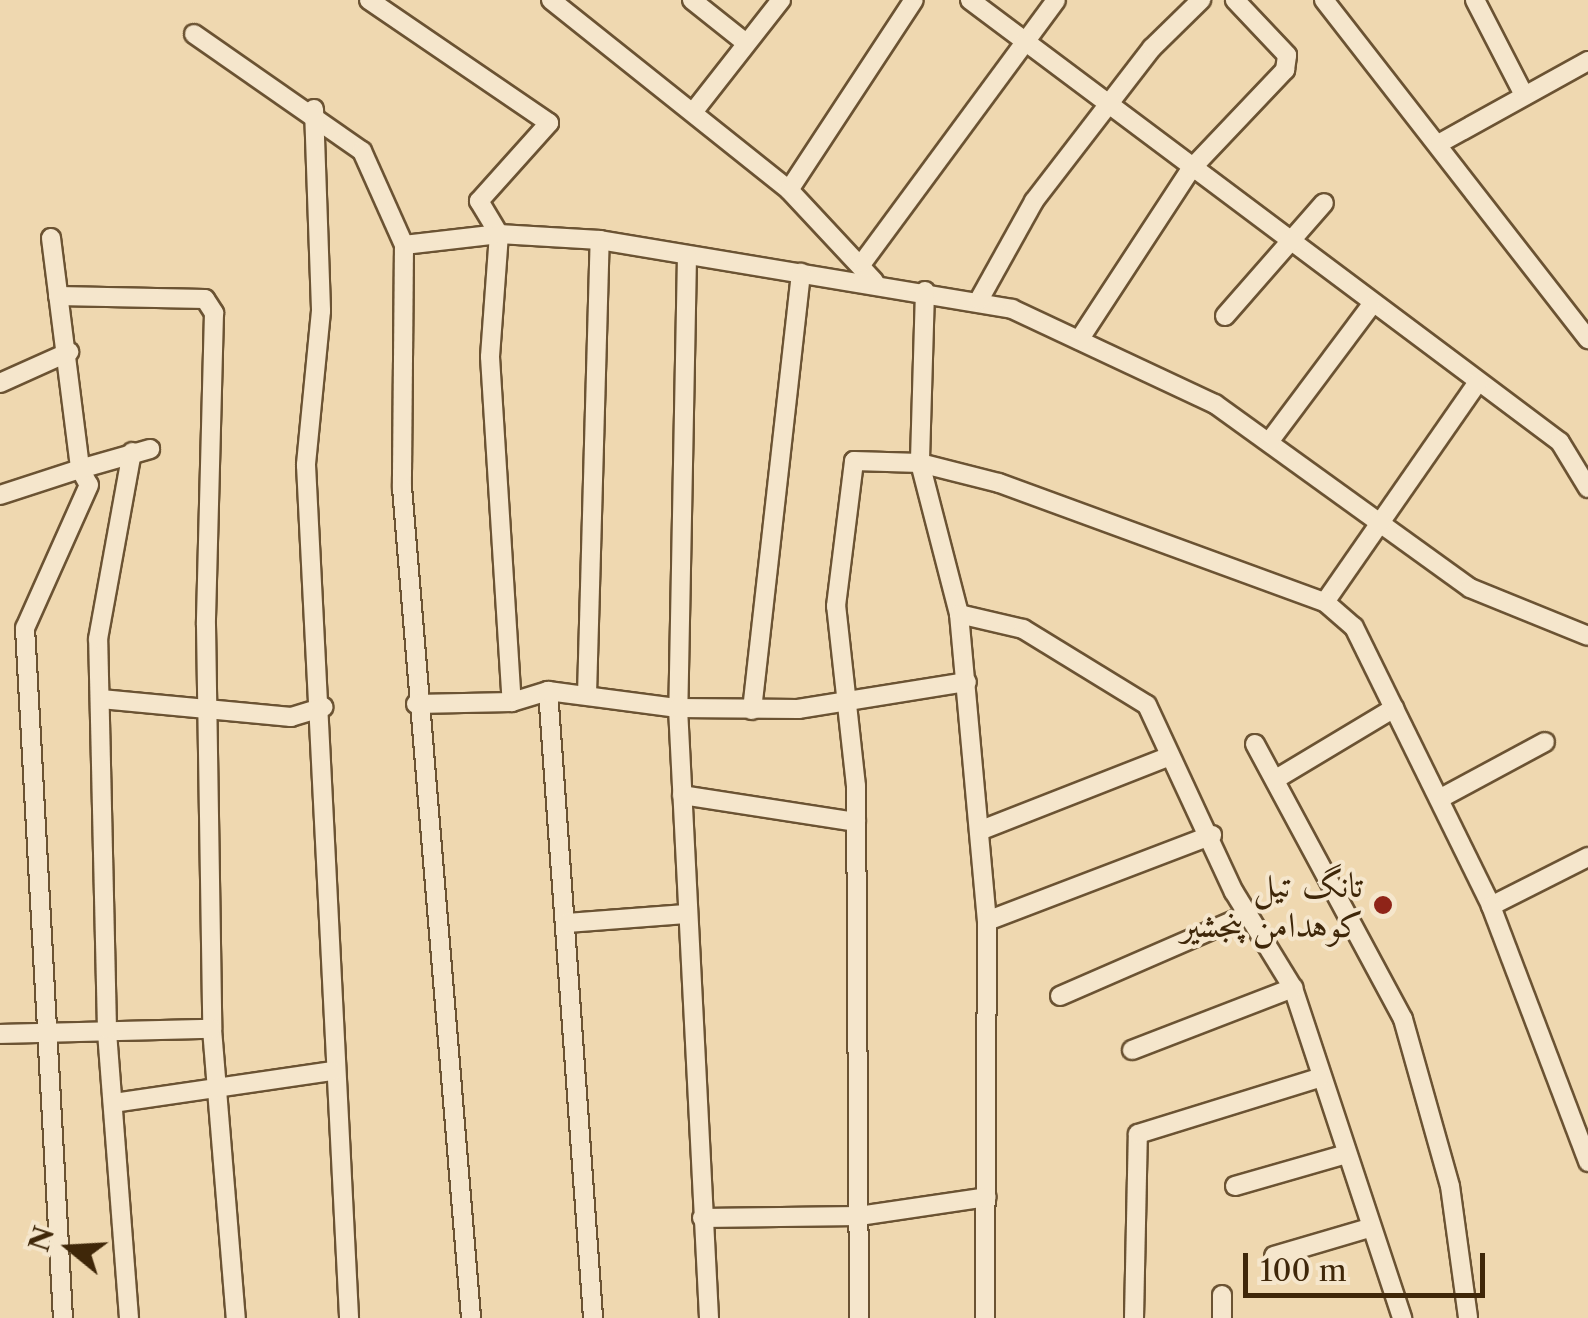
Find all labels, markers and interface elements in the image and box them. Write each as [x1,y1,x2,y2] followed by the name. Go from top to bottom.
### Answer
[1181,864,1363,946] place label: تانگ تیل کوهدامن پنجشیر
[1372,894,1394,916] marker: تانگ تیل کوهدامن پنجشیر
[20,1198,120,1298] north arrow
[22,1222,61,1256] text: N
[1248,1233,1490,1295] scale bar
[1260,1252,1347,1289] text: 100 m

